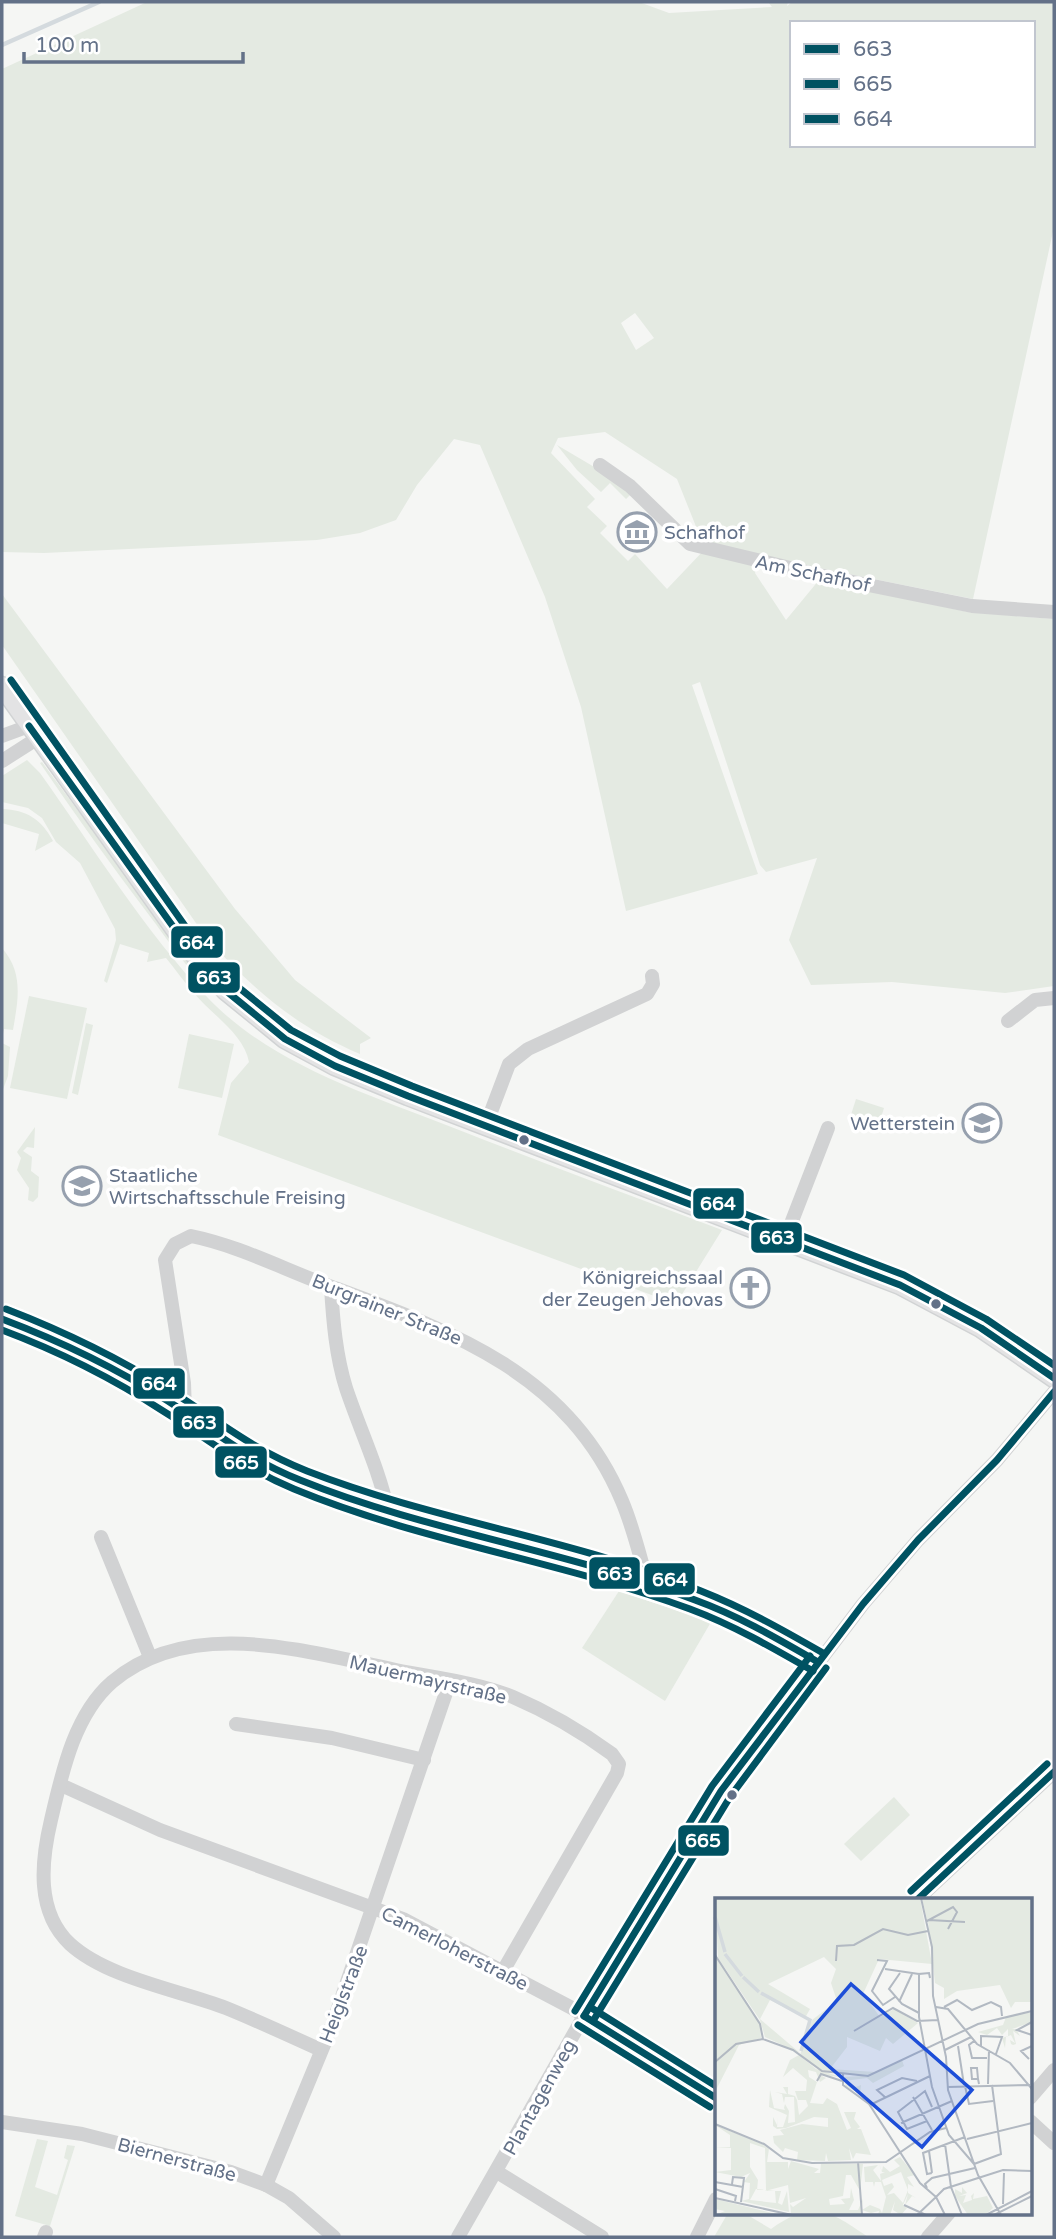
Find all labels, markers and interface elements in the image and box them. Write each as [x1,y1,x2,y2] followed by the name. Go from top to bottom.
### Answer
[24,21,243,65] scale bar
[790,21,1035,147] legend
[35,33,99,58] text: 100 m
[853,37,893,62] text: 663
[853,72,893,97] text: 665
[853,107,893,132] text: 664
[616,511,658,553] museum icon: Schafhof
[664,522,746,544] place label: Schafhof
[753,551,873,597] street label: Am Schafhof
[170,925,224,959] line badge: 664
[179,932,215,954] text: 664
[187,961,241,994] line badge: 663
[196,967,232,989] text: 663
[961,1102,1003,1144] school or university icon: Wetterstein
[850,1113,955,1135] place label: Wetterstein
[517,1133,531,1147] unlabelled marker
[61,1165,103,1207] school or university icon: Staatliche Wirtschaftsschule Freising
[109,1165,346,1209] place label: Staatliche Wirtschaftsschule Freising
[692,1187,745,1220] line badge: 664
[700,1193,736,1215] text: 664
[750,1221,803,1254] line badge: 663
[759,1227,795,1249] text: 663
[542,1267,723,1311] place label: Königreichssaal der Zeugen Jehovas
[729,1267,771,1309] church icon: Königreichssaal der Zeugen Jehovas
[309,1270,465,1350] street label: Burgrainer Straße
[929,1297,943,1311] unlabelled marker
[132,1367,186,1400] line badge: 664
[141,1373,177,1395] text: 664
[172,1405,225,1439] line badge: 663
[181,1412,217,1434] text: 663
[214,1445,268,1479] line badge: 665
[223,1452,259,1474] text: 665
[588,1556,641,1590] line badge: 663
[643,1562,696,1596] line badge: 664
[597,1563,633,1585] text: 663
[652,1569,688,1591] text: 664
[347,1651,508,1709] street label: Mauermayrstraße
[725,1788,739,1802] unlabelled marker
[677,1824,730,1857] line badge: 665
[685,1830,721,1852] text: 665
[715,1898,1032,2214] inset map
[377,1902,532,1995] street label: Camerloherstraße
[315,1942,373,2046] street label: Heiglstraße
[499,2036,581,2159] street label: Plantagenweg
[115,2134,238,2186] street label: Biernerstraße

